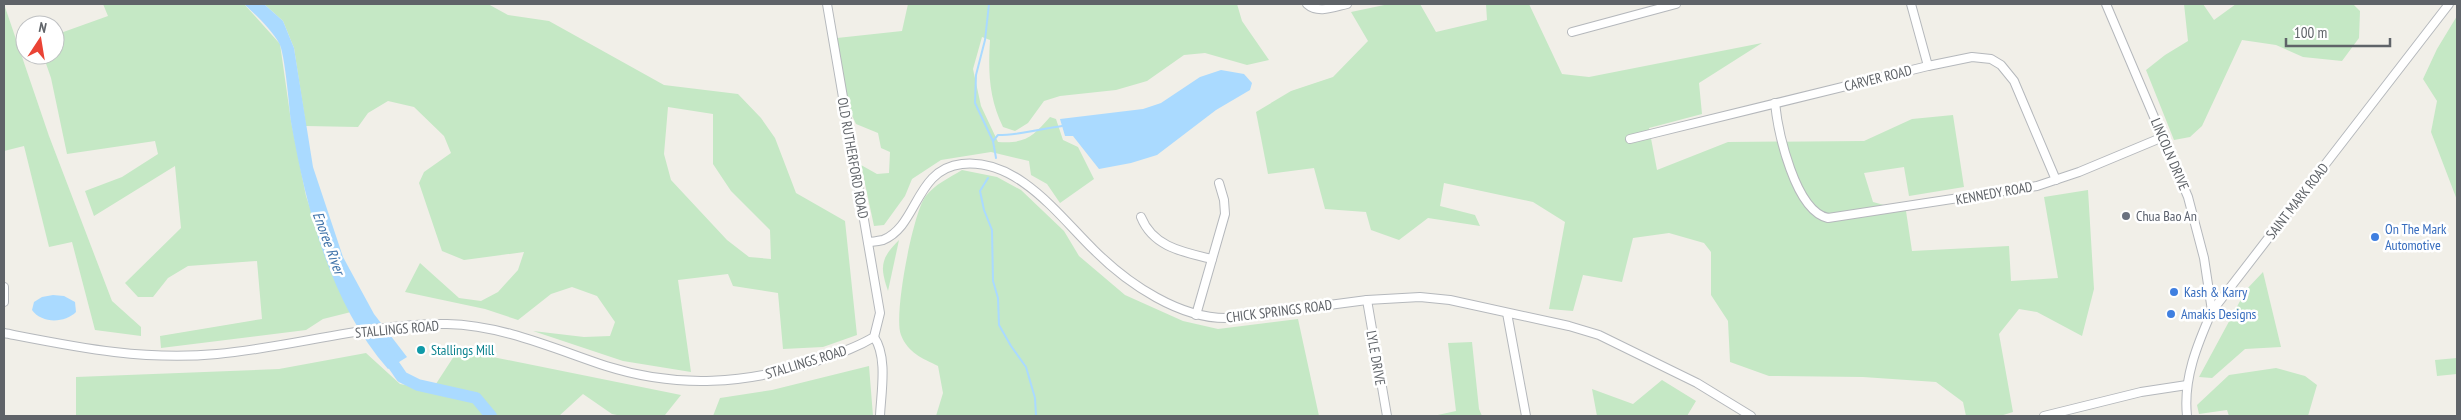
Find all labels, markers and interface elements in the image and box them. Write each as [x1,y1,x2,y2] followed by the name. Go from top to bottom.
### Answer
[15,15,65,65] north arrow
[2286,15,2390,47] scale bar
[37,18,48,37] text: N
[2294,23,2327,42] text: 100 m
[1842,61,1914,95] street label: CARVER ROAD
[833,96,873,220] street label: OLD RUTHERFORD ROAD
[2147,115,2193,193] street label: LINCOLN DRIVE
[2262,159,2332,243] street label: SAINT MARK ROAD
[1954,177,2034,209] street label: KENNEDY ROAD
[2136,207,2197,225] place label: Chua Bao An
[309,209,350,279] water label: Enoree River
[2120,210,2132,222] marker: Chua Bao An
[2385,220,2447,254] place label: On The Mark Automotive
[2369,231,2381,243] marker: On The Mark Automotive
[2184,283,2248,301] place label: Kash & Karry
[2168,286,2180,298] marker: Kash & Karry
[1225,296,1333,326] street label: CHICK SPRINGS ROAD
[2181,305,2257,323] place label: Amakis Designs
[2165,308,2177,320] marker: Amakis Designs
[354,316,440,342] street label: STALLINGS ROAD
[1362,329,1390,387] street label: LYLE DRIVE
[431,341,495,359] place label: Stallings Mill
[763,341,849,383] street label: STALLINGS ROAD
[415,344,427,356] marker: Stallings Mill

